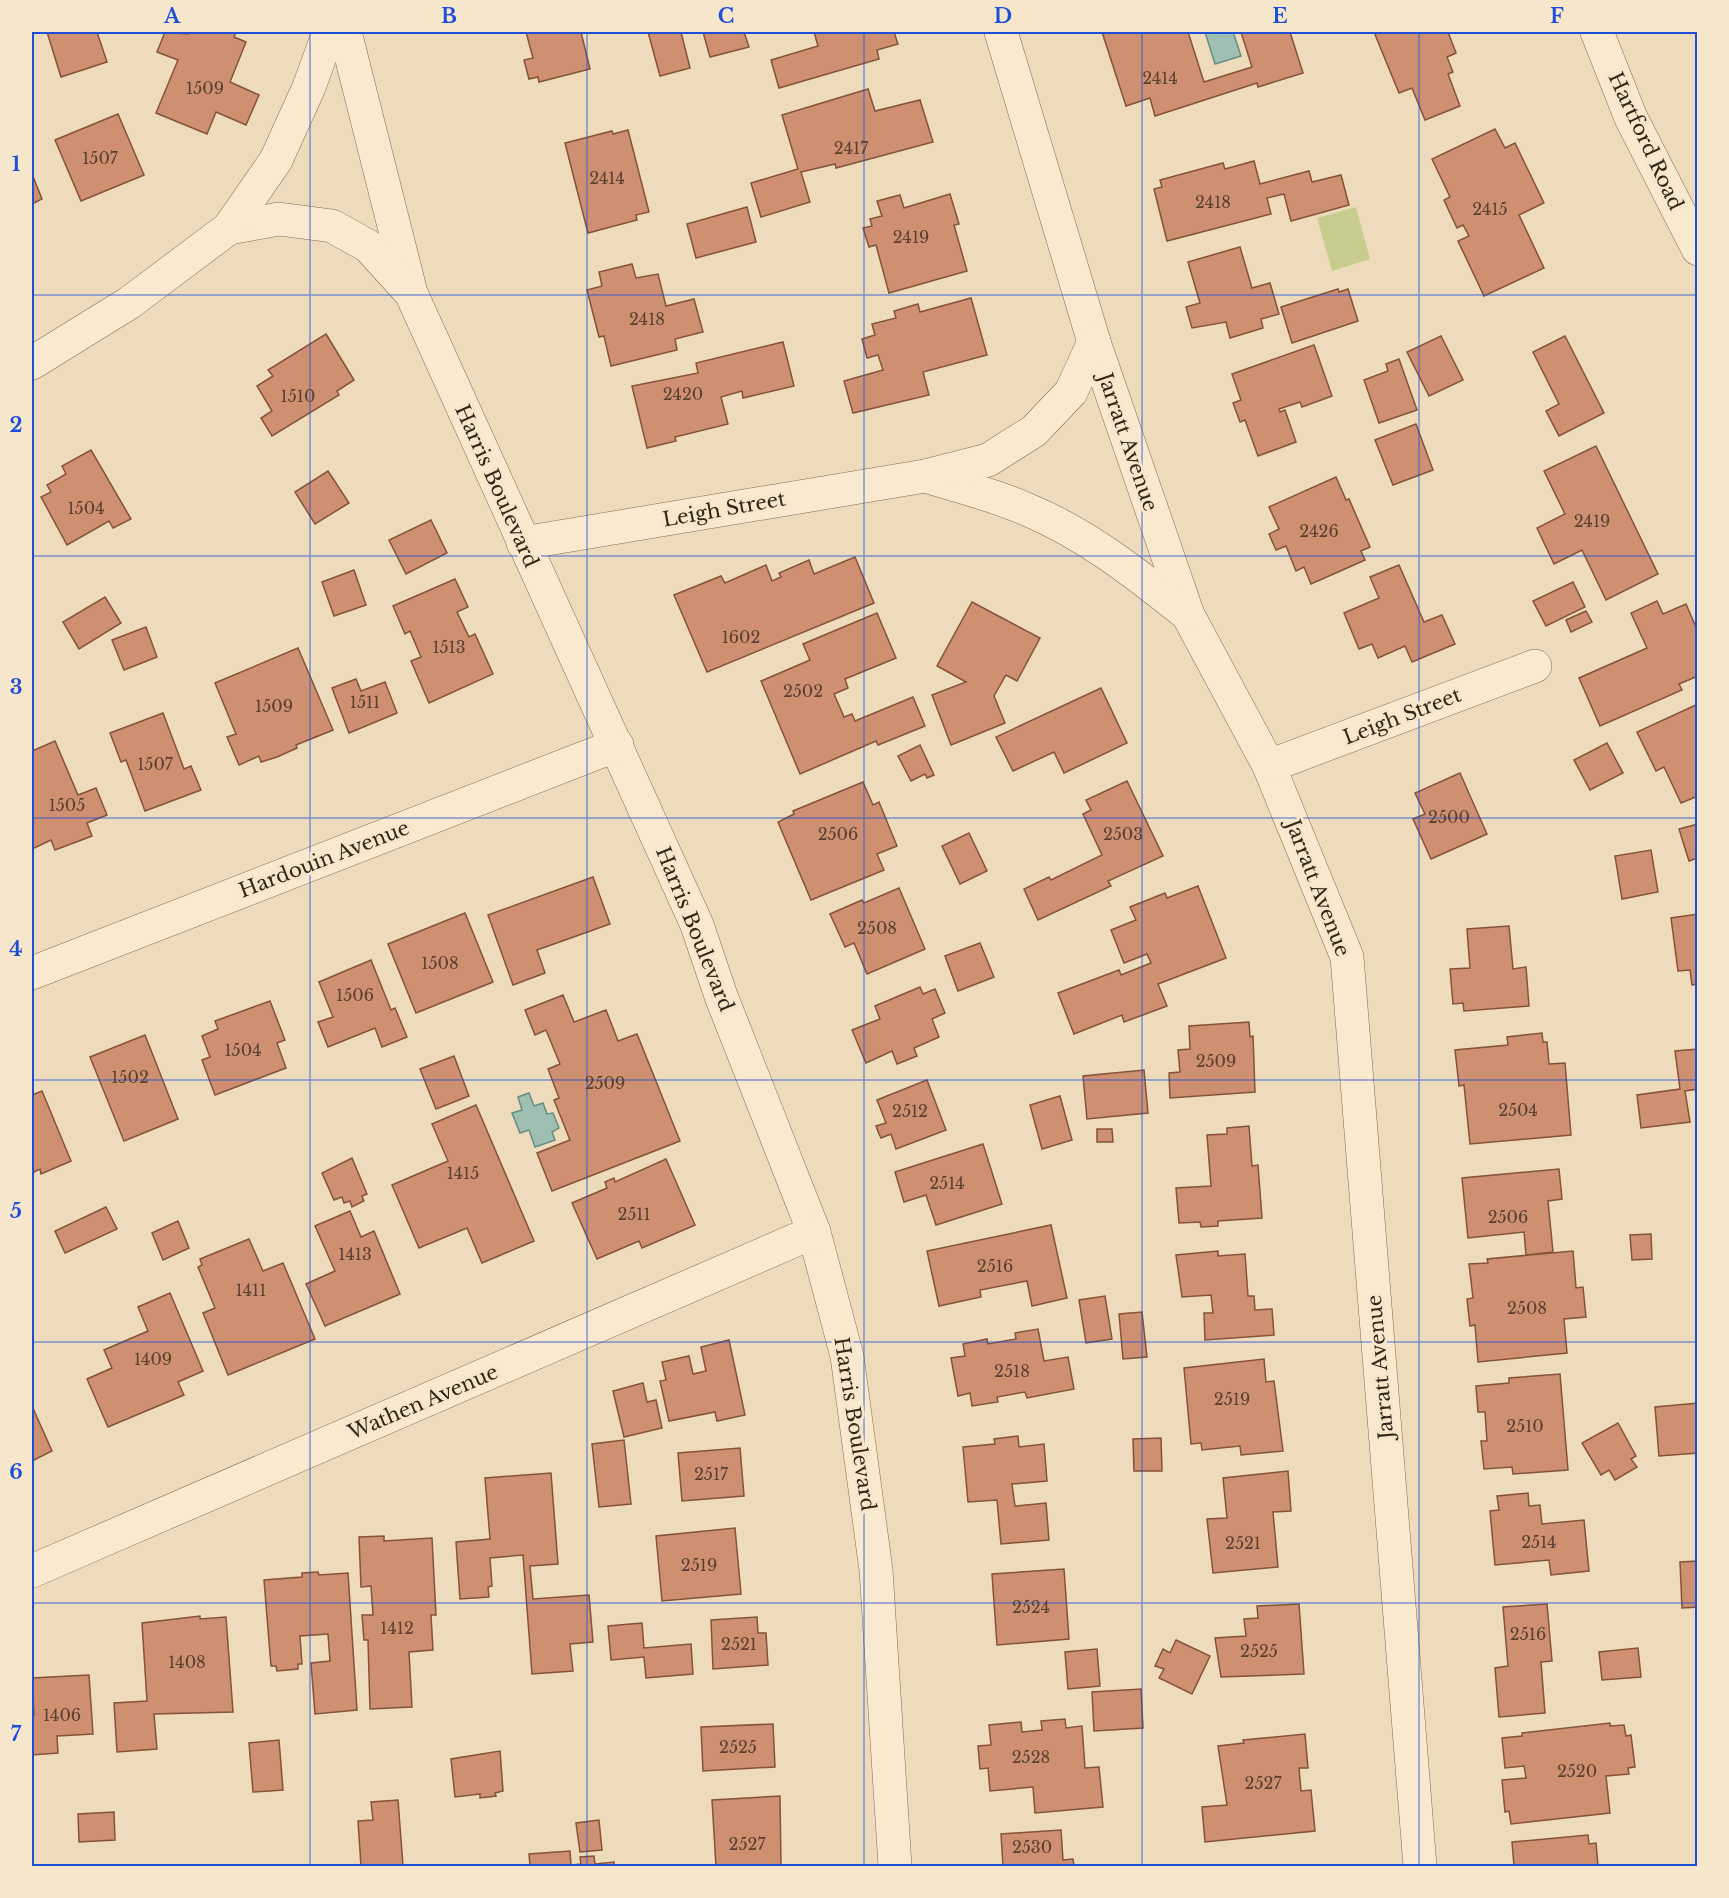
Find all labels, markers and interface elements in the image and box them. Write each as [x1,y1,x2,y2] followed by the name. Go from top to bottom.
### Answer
[163,4,181,28] text: A
[441,4,457,28] text: B
[718,4,734,28] text: C
[994,4,1012,28] text: D
[1272,4,1288,28] text: E
[1550,4,1564,28] text: F
[1142,68,1178,88] house number: 2414
[1604,68,1688,214] street label: Hartford Road
[186,78,224,98] house number: 1509
[834,138,869,158] house number: 2417
[82,148,119,168] house number: 1507
[12,152,21,176] text: 1
[589,168,625,188] house number: 2414
[1195,192,1231,212] house number: 2418
[1472,199,1508,219] house number: 2415
[893,227,929,247] house number: 2419
[629,309,665,329] house number: 2418
[1092,367,1163,514] street label: Jarratt Avenue
[663,384,703,404] house number: 2420
[281,386,315,406] house number: 1510
[450,401,544,571] street label: Harris Boulevard
[9,413,23,437] text: 2
[661,486,788,532] street label: Leigh Street
[67,498,105,518] house number: 1504
[1574,511,1610,531] house number: 2419
[1299,521,1339,541] house number: 2426
[722,627,760,647] house number: 1602
[432,637,466,657] house number: 1513
[10,675,22,699] text: 3
[783,681,823,701] house number: 2502
[1340,682,1465,750] street label: Leigh Street
[350,692,380,712] house number: 1511
[255,696,293,716] house number: 1509
[137,754,174,774] house number: 1507
[49,795,85,815] house number: 1505
[1428,807,1470,827] house number: 2500
[1280,813,1355,960] street label: Jarratt Avenue
[235,815,413,903] street label: Hardouin Avenue
[818,824,858,844] house number: 2506
[1103,824,1143,844] house number: 2503
[651,843,739,1015] street label: Harris Boulevard
[857,918,897,938] house number: 2508
[9,937,23,961] text: 4
[421,953,459,973] house number: 1508
[336,985,374,1005] house number: 1506
[224,1040,262,1060] house number: 1504
[1196,1051,1236,1071] house number: 2509
[111,1067,149,1087] house number: 1502
[585,1073,625,1093] house number: 2509
[1498,1100,1538,1120] house number: 2504
[892,1101,928,1121] house number: 2512
[447,1163,479,1183] house number: 1415
[929,1173,965,1193] house number: 2514
[10,1199,22,1223] text: 5
[617,1204,651,1224] house number: 2511
[1488,1207,1528,1227] house number: 2506
[338,1244,372,1264] house number: 1413
[977,1256,1013,1276] house number: 2516
[236,1280,266,1300] house number: 1411
[1362,1294,1399,1443] street label: Jarratt Avenue
[1507,1298,1547,1318] house number: 2508
[829,1335,881,1513] street label: Harris Boulevard
[134,1349,172,1369] house number: 1409
[344,1360,502,1445] street label: Wathen Avenue
[994,1361,1030,1381] house number: 2518
[1214,1389,1250,1409] house number: 2519
[1506,1416,1544,1436] house number: 2510
[9,1460,23,1484] text: 6
[694,1464,729,1484] house number: 2517
[1521,1532,1557,1552] house number: 2514
[1225,1533,1261,1553] house number: 2521
[681,1555,717,1575] house number: 2519
[1012,1597,1050,1617] house number: 2524
[380,1618,414,1638] house number: 1412
[1510,1624,1546,1644] house number: 2516
[721,1634,757,1654] house number: 2521
[1240,1641,1278,1661] house number: 2525
[168,1652,206,1672] house number: 1408
[43,1705,81,1725] house number: 1406
[11,1722,22,1746] text: 7
[719,1737,757,1757] house number: 2525
[1012,1747,1050,1767] house number: 2528
[1557,1761,1597,1781] house number: 2520
[1245,1773,1282,1793] house number: 2527
[729,1834,766,1854] house number: 2527
[1012,1837,1052,1857] house number: 2530

